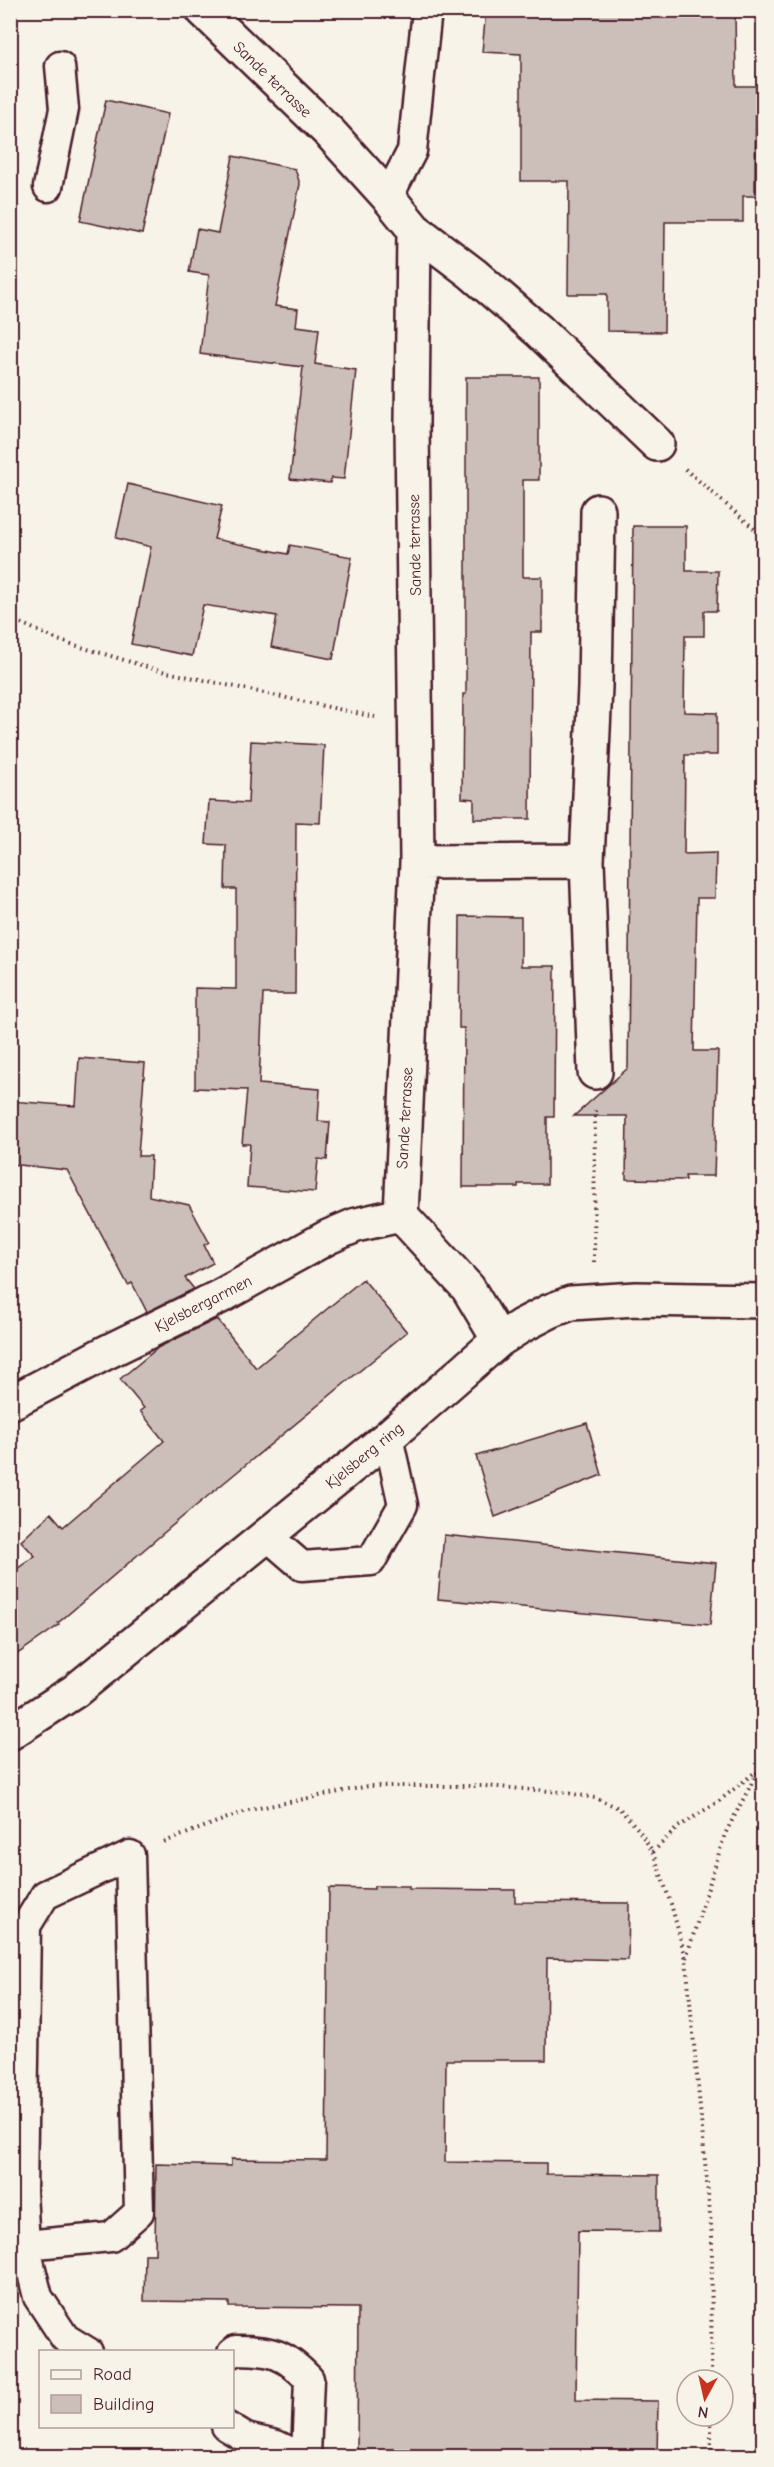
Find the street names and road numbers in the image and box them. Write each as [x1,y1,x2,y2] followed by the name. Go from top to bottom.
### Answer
[229,38,315,122] street label: Sande terrasse
[405,494,425,596] street label: Sande terrasse
[393,1067,417,1169] street label: Sande terrasse
[152,1272,255,1336] street label: Kjelsbergarmen
[322,1419,407,1493] street label: Kjelsberg ring

